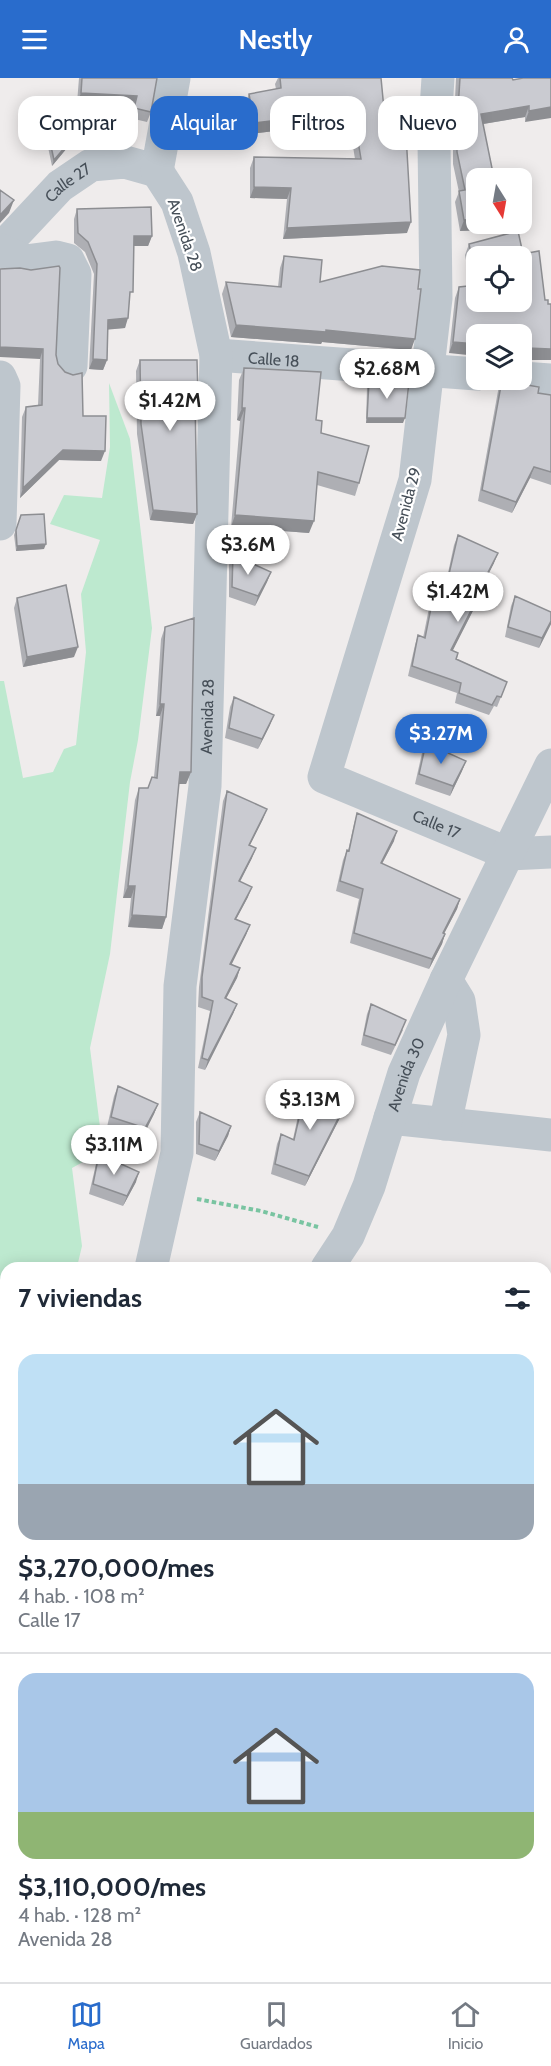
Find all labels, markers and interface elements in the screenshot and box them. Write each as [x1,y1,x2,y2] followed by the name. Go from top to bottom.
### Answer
[18,23,51,56] icon: menu
[239,23,312,56] text: Nestly
[500,23,533,56] icon: person
[18,96,138,150] chip: Comprar
[150,96,258,150] chip: Alquilar
[270,96,366,150] chip: Filtros
[378,96,478,150] chip: Nuevo
[41,159,94,206] street label: Calle 27
[466,168,532,234] north arrow
[466,168,532,390] map controls
[164,196,206,274] street label: Avenida 28
[466,246,532,312] button: locate
[466,324,532,390] button: layers
[247,348,300,371] street label: Calle 18
[338,349,436,400] pin: $2.68M
[354,356,420,380] text: $2.68M
[121,381,219,432] pin: $1.42M
[138,388,202,412] text: $1.42M
[387,465,425,543] street label: Avenida 29
[206,525,290,576] pin: $3.6M
[221,532,275,556] text: $3.6M
[409,572,507,623] pin: $1.42M
[426,579,490,603] text: $1.42M
[196,678,217,755] street label: Avenida 28
[392,714,490,765] pin: $3.27M
[409,721,473,745] text: $3.27M
[410,805,463,842] street label: Calle 17
[383,1034,428,1114] street label: Avenida 30
[261,1080,359,1131] pin: $3.13M
[279,1087,341,1111] text: $3.13M
[65,1125,163,1176] pin: $3.11M
[85,1132,143,1156] text: $3.11M
[18,1282,142,1314] text: 7 viviendas
[501,1282,534,1315] icon: filters
[222,1393,330,1501] icon: home
[18,1552,214,1584] text: $3,270,000/mes
[18,1584,145,1608] text: 4 hab. · 108 m²
[18,1608,81,1632] text: Calle 17
[222,1712,330,1820] icon: home
[18,1871,206,1903] text: $3,110,000/mes
[18,1903,141,1927] text: 4 hab. · 128 m²
[18,1927,113,1951] text: Avenida 28
[68,1998,105,2053] tab: Mapa
[240,1998,312,2053] tab: Guardados
[448,1998,483,2053] tab: Inicio

